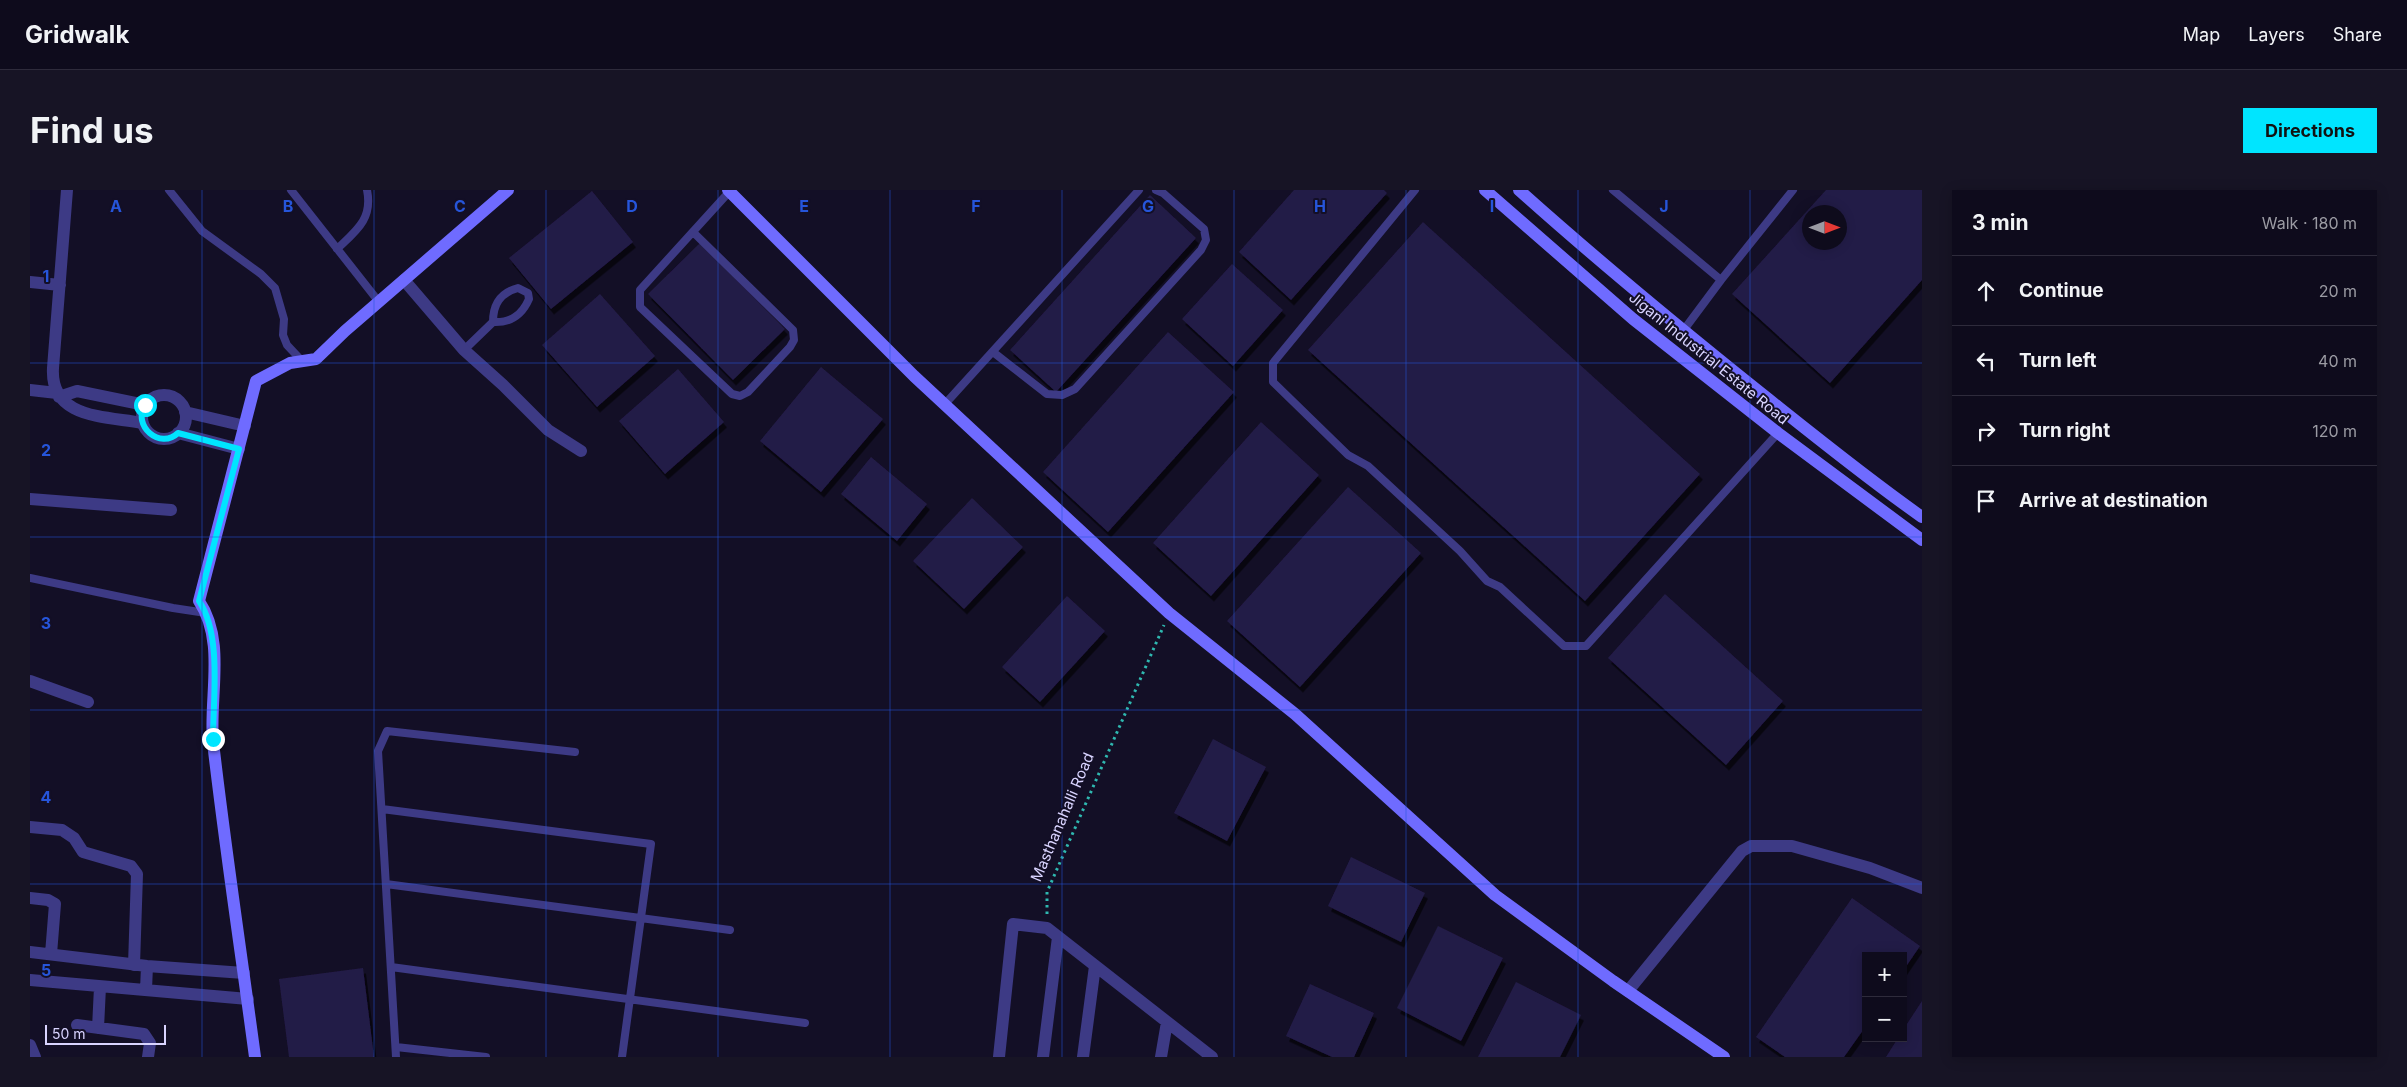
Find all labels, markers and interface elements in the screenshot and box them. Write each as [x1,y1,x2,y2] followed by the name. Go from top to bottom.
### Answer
[25,20,129,49] text: Gridwalk
[2183,24,2220,45] text: Map
[2248,24,2305,45] text: Layers
[2333,24,2382,45] text: Share
[2243,108,2377,153] button: Directions
[30,109,154,151] text: Find us
[110,196,122,216] text: A
[283,196,293,216] text: B
[454,196,466,216] text: C
[626,196,638,216] text: D
[799,196,809,216] text: E
[971,196,981,216] text: F
[1142,196,1154,216] text: G
[1314,196,1326,216] text: H
[1490,196,1494,216] text: I
[1659,196,1669,216] text: J
[1802,205,1847,250] north arrow
[1972,210,2028,235] text: 3 min
[2262,213,2357,233] text: Walk · 180 m
[43,266,49,286] text: 1
[1972,277,2000,305] icon: ahead
[2019,279,2104,302] text: Continue
[2319,281,2357,301] text: 20 m
[1625,288,1793,428] street label: Jigani Industrial Estate Road
[1972,347,2000,375] icon: left
[2019,349,2097,372] text: Turn left
[2318,351,2357,371] text: 40 m
[134,394,157,417] route start
[1972,417,2000,445] icon: right
[2019,419,2110,442] text: Turn right
[2312,421,2357,441] text: 120 m
[41,440,51,460] text: 2
[1972,487,2000,515] icon: arrive
[2019,489,2208,512] text: Arrive at destination
[41,613,51,633] text: 3
[202,728,225,751] route end
[1026,750,1098,884] street label: Masthanahalli Road
[41,787,52,807] text: 4
[1862,952,1907,1042] map controls
[1862,952,1907,997] button: +
[41,960,51,980] text: 5
[1862,997,1907,1042] button: −
[45,1022,166,1045] scale bar
[52,1025,86,1042] text: 50 m

